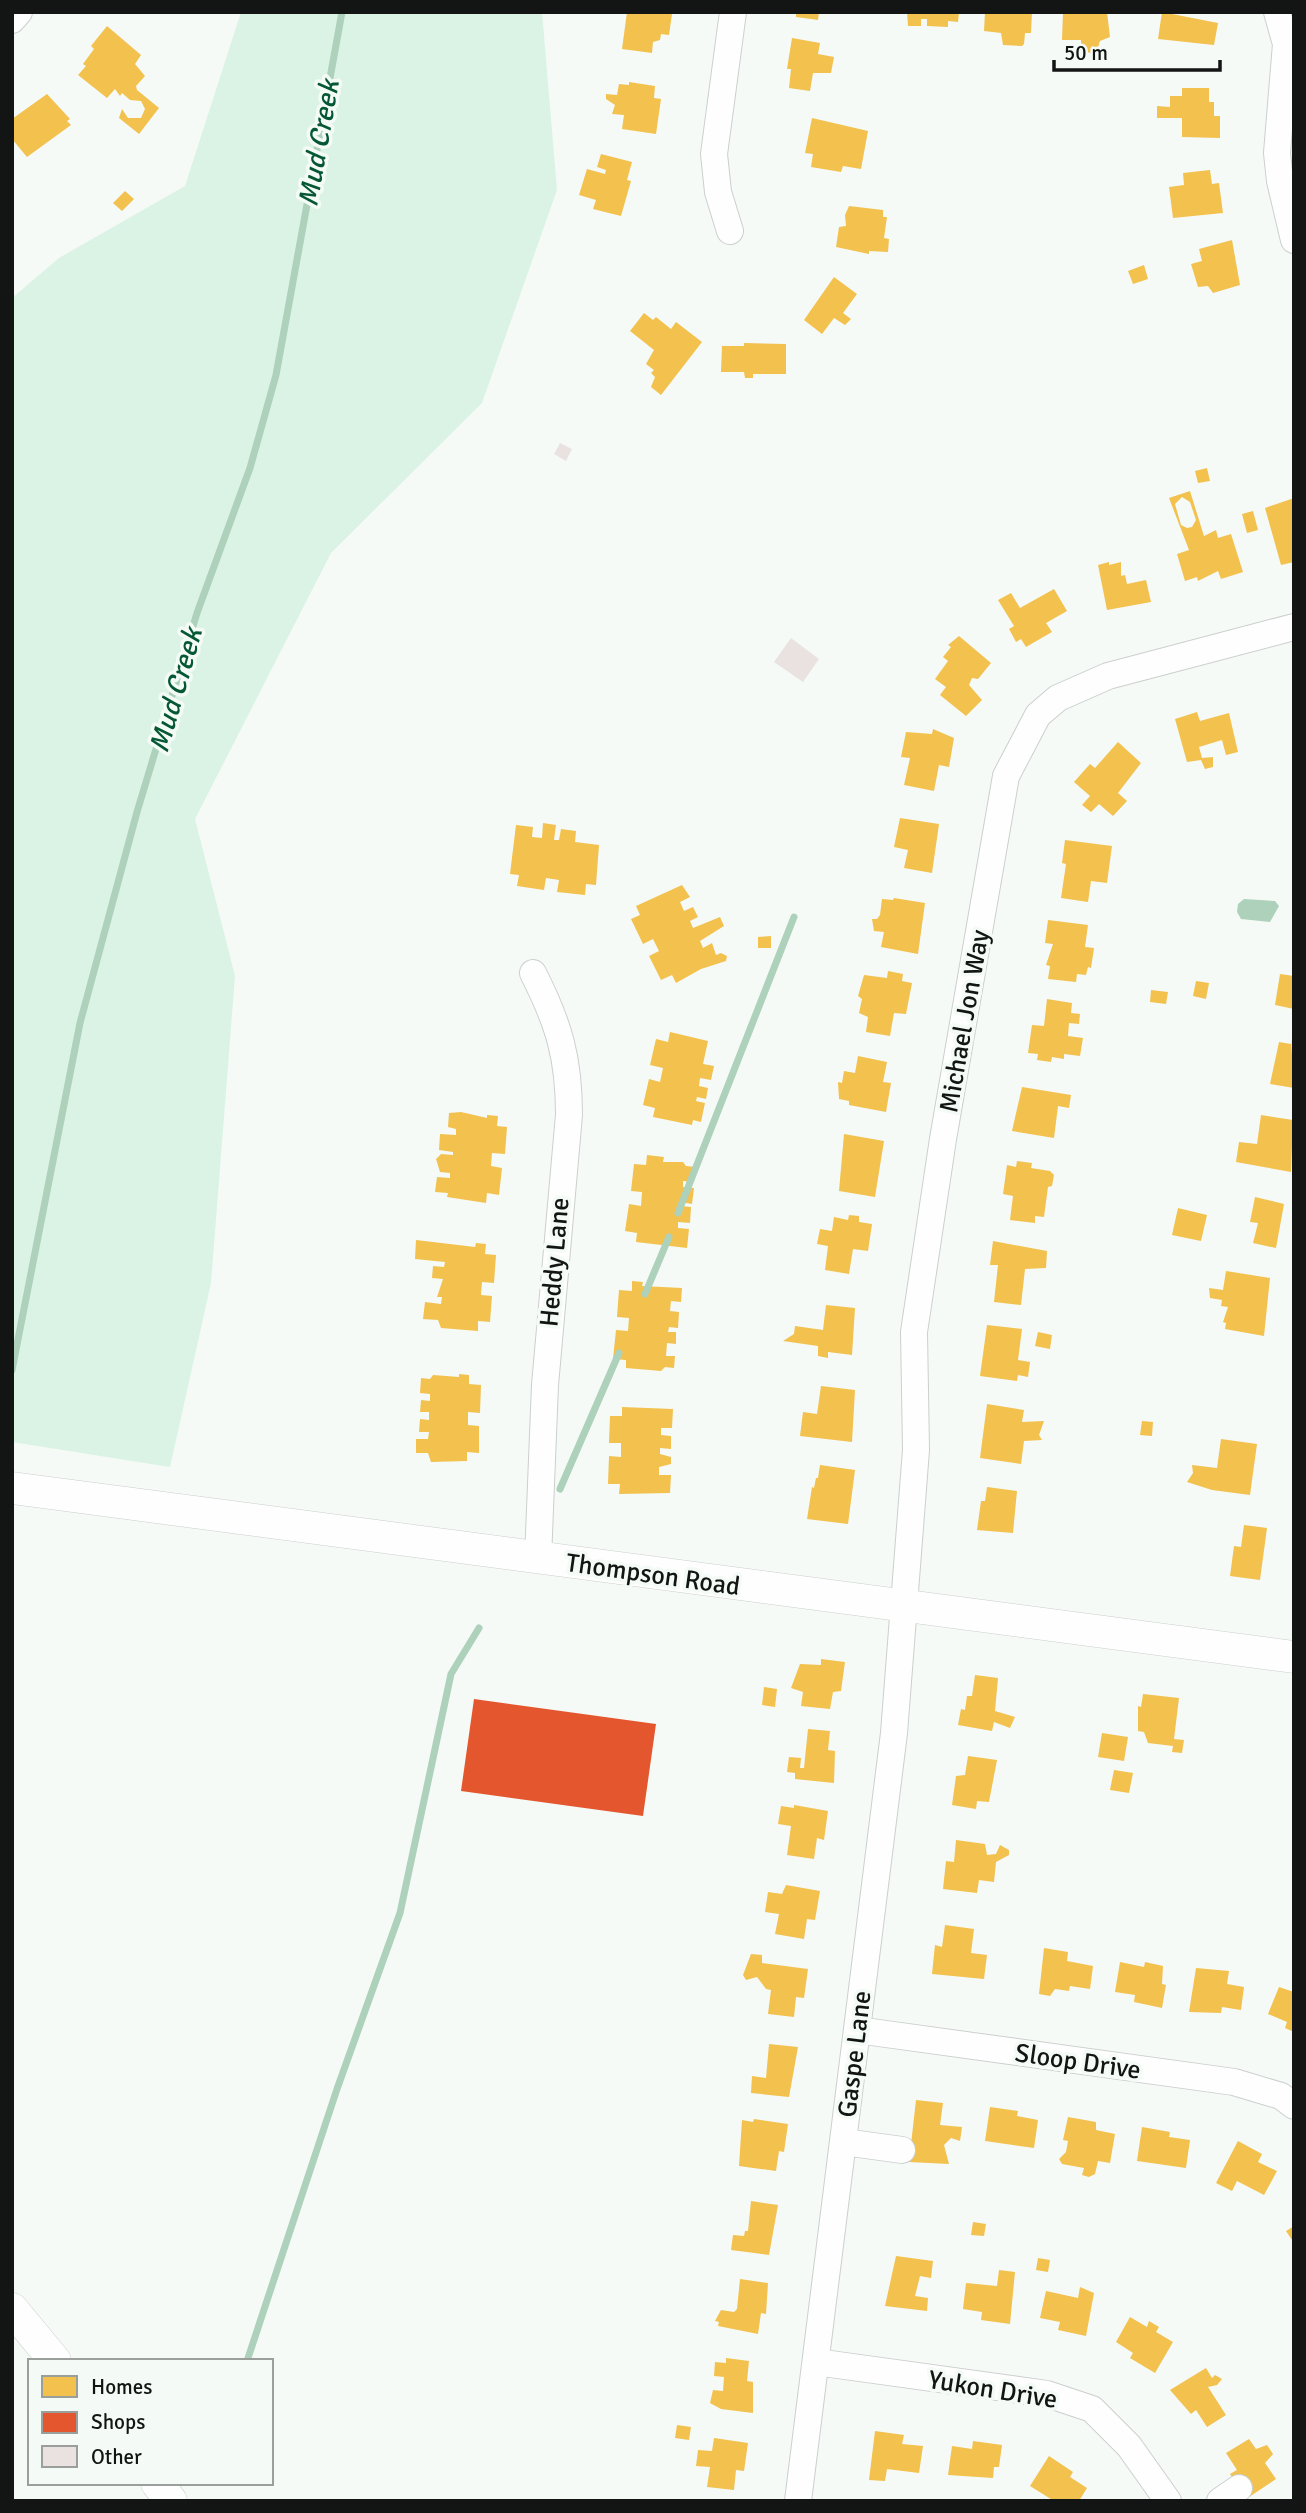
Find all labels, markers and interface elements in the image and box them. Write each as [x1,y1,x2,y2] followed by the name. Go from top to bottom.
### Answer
[1054,28,1220,72] scale bar
[1064,40,1108,66] text: 50 m
[291,74,347,209] water label: Mud Creek
[142,621,211,756] water label: Mud Creek
[933,927,997,1115] street label: Michael Jon Way
[533,1196,577,1328] street label: Heddy Lane
[564,1547,742,1603] street label: Thompson Road
[831,1989,879,2119] street label: Gaspe Lane
[1013,2037,1143,2087] street label: Sloop Drive
[28,2359,273,2485] legend
[926,2364,1060,2416] street label: Yukon Drive
[91,2374,153,2400] text: Homes
[91,2409,145,2435] text: Shops
[91,2444,142,2470] text: Other

